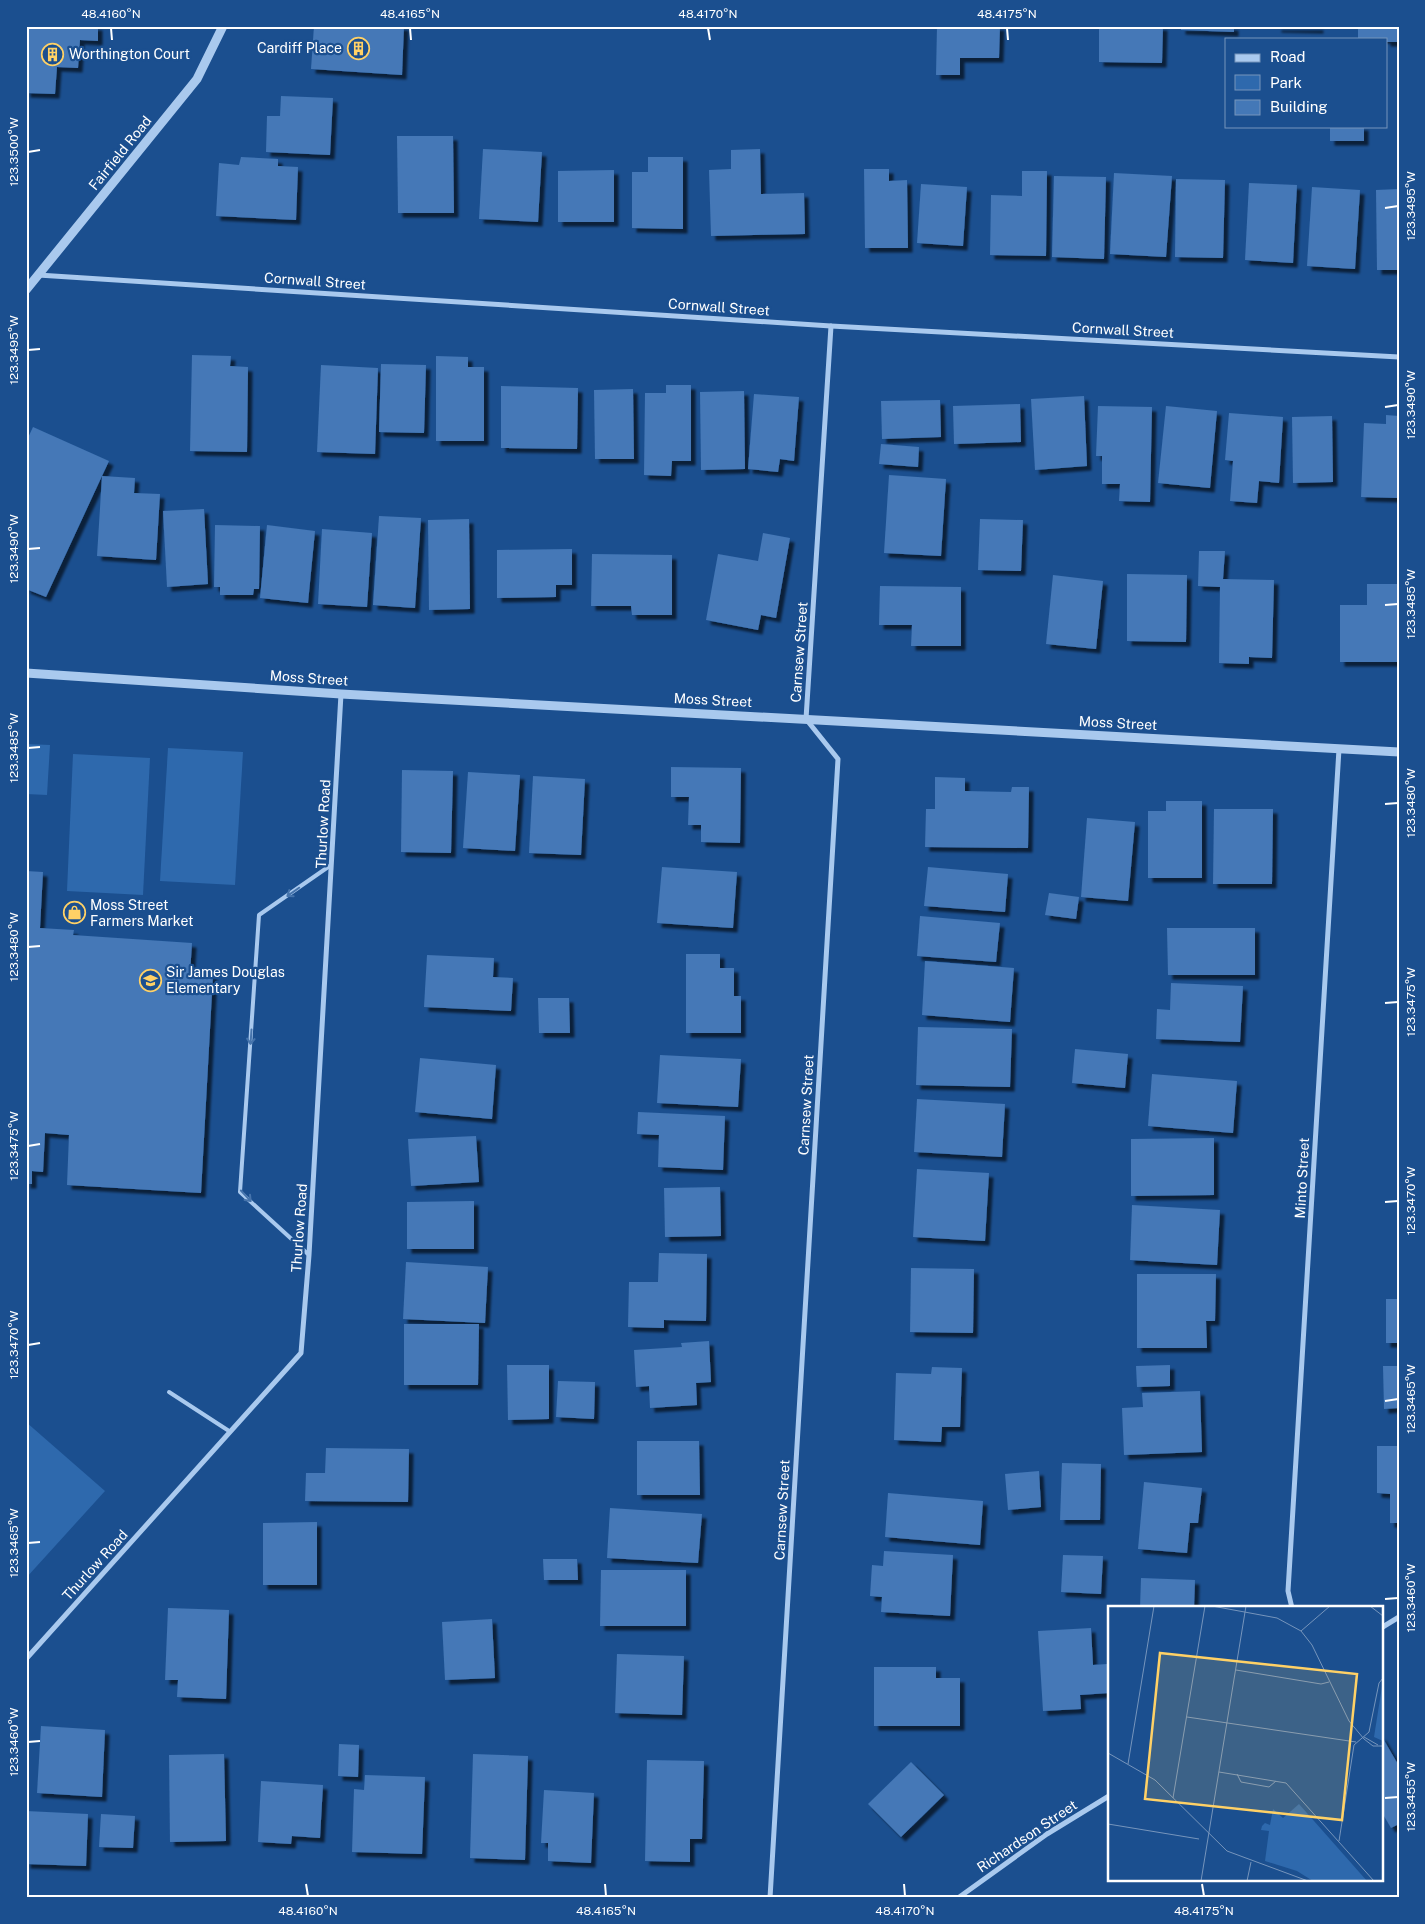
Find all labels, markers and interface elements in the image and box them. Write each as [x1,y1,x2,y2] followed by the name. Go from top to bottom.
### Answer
[81,7,141,21] text: 48.4160°N
[380,7,440,21] text: 48.4165°N
[678,7,738,21] text: 48.4170°N
[977,7,1037,21] text: 48.4175°N
[346,36,370,60] building icon: Cardiff Place
[1225,38,1388,128] legend
[257,40,342,56] place label: Cardiff Place
[41,42,65,66] building icon: Worthington Court
[69,46,190,62] place label: Worthington Court
[1270,48,1306,65] text: Road
[1270,74,1302,91] text: Park
[1270,98,1328,115] text: Building
[85,113,155,193] street label: Fairfield Road
[7,117,21,187] text: 123.3500°W
[1404,171,1418,241] text: 123.3495°W
[264,269,366,293] street label: Cornwall Street
[668,295,770,319] street label: Cornwall Street
[7,315,21,385] text: 123.3495°W
[1072,319,1174,341] street label: Cornwall Street
[1404,370,1418,440] text: 123.3490°W
[7,514,21,584] text: 123.3490°W
[1404,569,1418,639] text: 123.3485°W
[788,601,810,703] street label: Carnsew Street
[269,667,349,689] street label: Moss Street
[673,690,753,710] street label: Moss Street
[7,713,21,783] text: 123.3485°W
[1078,713,1158,733] street label: Moss Street
[1404,768,1418,838] text: 123.3480°W
[313,779,333,869] street label: Thurlow Road
[286,887,300,897] one-way arrow
[90,897,193,929] place label: Moss Street Farmers Market
[62,901,86,925] shop icon: Moss Street Farmers Market
[7,912,21,982] text: 123.3480°W
[166,964,285,996] place label: Sir James Douglas Elementary
[1404,967,1418,1037] text: 123.3475°W
[138,968,162,992] school or university icon: Sir James Douglas Elementary
[246,1028,256,1044] one-way arrow
[795,1054,817,1156] street label: Carnsew Street
[7,1111,21,1181] text: 123.3475°W
[1292,1137,1312,1219] street label: Minto Street
[1404,1166,1418,1235] text: 123.3470°W
[288,1183,310,1273] street label: Thurlow Road
[240,1190,252,1202] one-way arrow
[7,1310,21,1379] text: 123.3470°W
[1404,1364,1418,1434] text: 123.3465°W
[771,1459,793,1561] street label: Carnsew Street
[7,1508,21,1578] text: 123.3465°W
[59,1526,131,1604] street label: Thurlow Road
[1404,1563,1418,1633] text: 123.3460°W
[1108,1606,1382,1882] inset map
[7,1707,21,1777] text: 123.3460°W
[1404,1762,1418,1832] text: 123.3455°W
[974,1797,1080,1875] street label: Richardson Street
[278,1904,338,1918] text: 48.4160°N
[576,1904,636,1918] text: 48.4165°N
[875,1904,935,1918] text: 48.4170°N
[1174,1904,1234,1918] text: 48.4175°N

